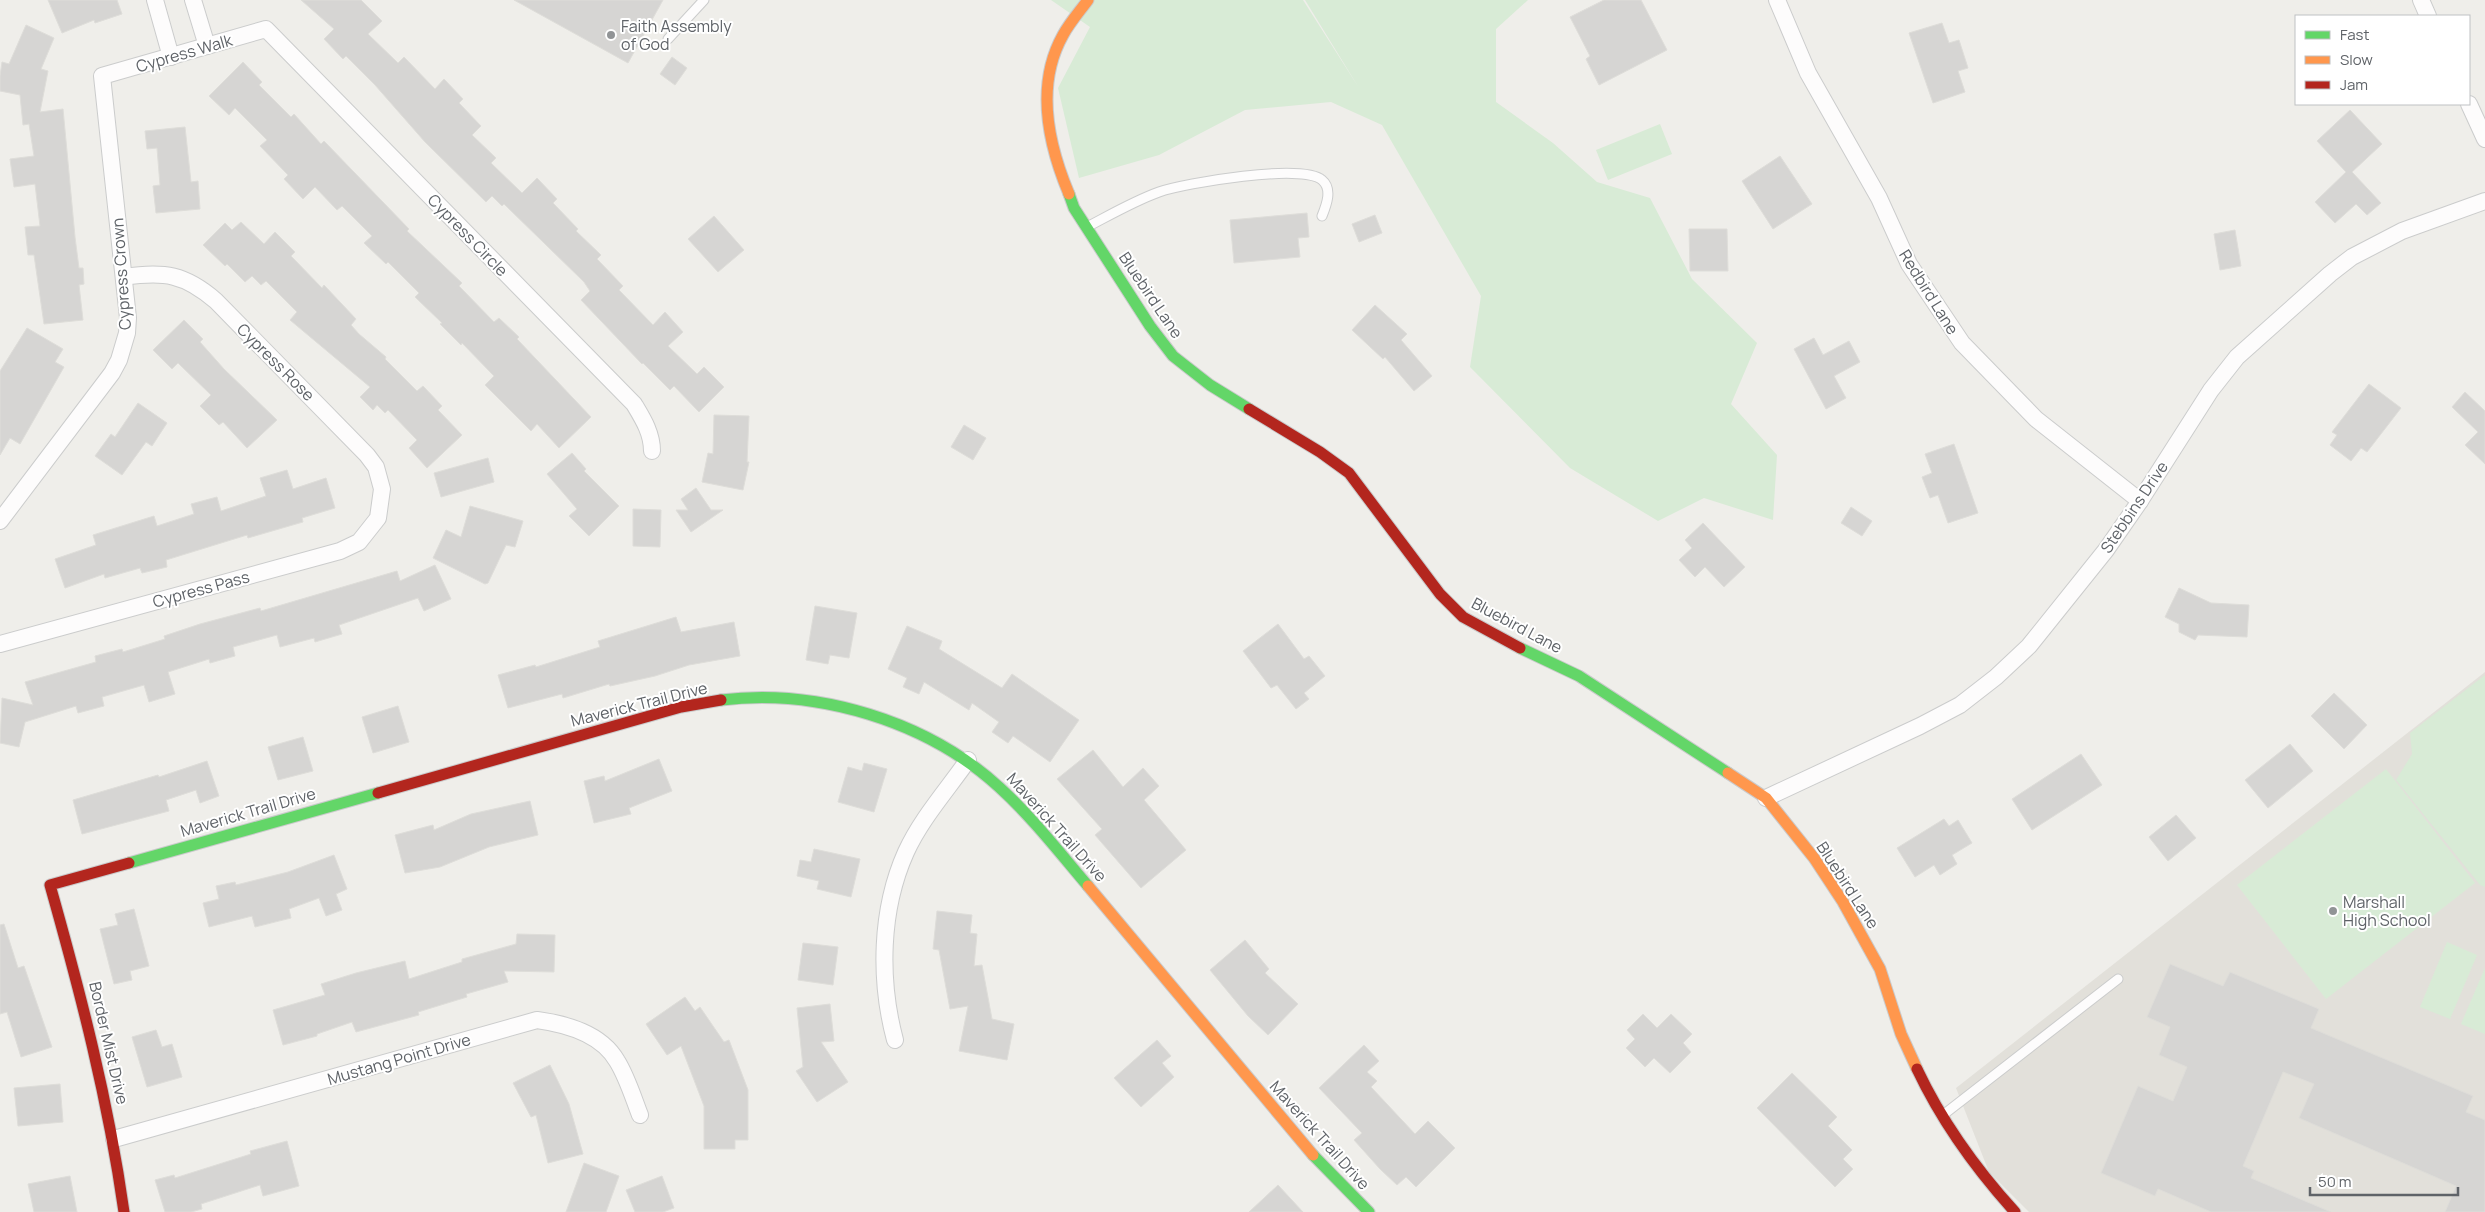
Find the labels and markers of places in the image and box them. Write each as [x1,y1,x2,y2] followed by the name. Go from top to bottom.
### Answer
[621,15,732,55] place label: Faith Assembly of God
[605,29,617,41] marker: Faith Assembly of God
[2343,891,2431,931] place label: Marshall High School
[2327,905,2339,917] marker: Marshall High School

